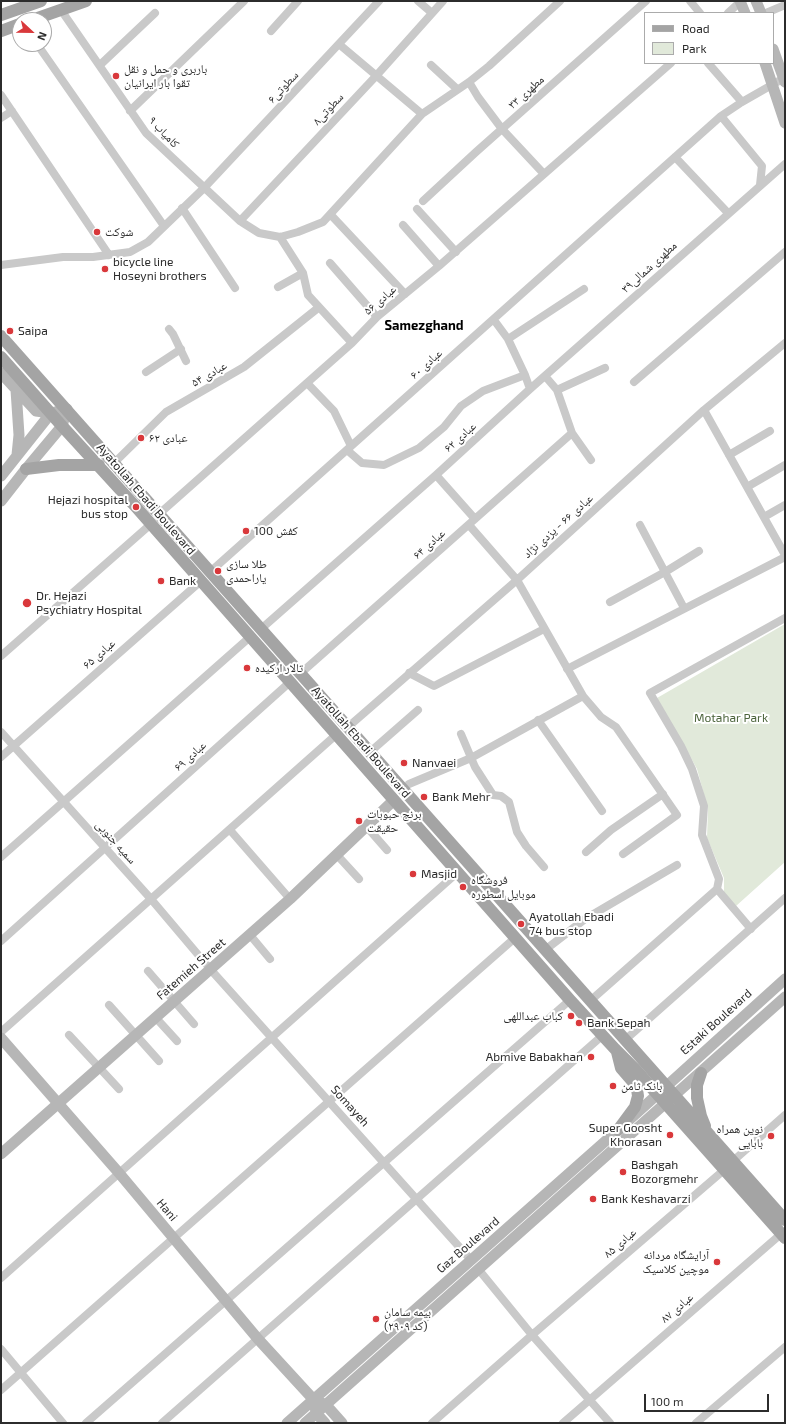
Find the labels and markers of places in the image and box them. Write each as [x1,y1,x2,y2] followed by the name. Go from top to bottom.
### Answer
[124,62,207,90] place label: باربری و حمل و نقل تقوا بار ایرانیان
[111,71,121,81] marker: باربری و حمل و نقل تقوا بار ایرانیان
[105,225,133,239] place label: شوكت
[92,227,102,237] marker: شوكت
[113,255,207,283] place label: bicycle line Hoseyni brothers
[100,264,110,274] marker: bicycle line Hoseyni brothers
[18,324,48,338] place label: Saipa
[5,326,15,336] marker: Saipa
[149,431,187,445] place label: عبادی ۶۲
[136,433,146,443] marker: عبادی ۶۲
[48,493,128,521] place label: Hejazi hospital bus stop
[131,502,141,512] marker: Hejazi hospital bus stop
[254,524,298,538] place label: کفش 100
[241,526,251,536] marker: کفش 100
[226,557,267,585] place label: طلا سازی یاراحمدی
[213,566,223,576] marker: طلا سازی یاراحمدی
[169,574,196,588] place label: Bank
[156,576,166,586] marker: Bank
[36,589,142,617] place label: Dr. Hejazi Psychiatry Hospital
[21,597,33,609] marker: Dr. Hejazi Psychiatry Hospital
[255,661,303,675] place label: تالار ارکیده
[242,663,252,673] marker: تالار ارکیده
[412,756,456,770] place label: Nanvaei
[399,758,409,768] marker: Nanvaei
[432,790,491,804] place label: Bank Mehr
[419,792,429,802] marker: Bank Mehr
[367,807,421,835] place label: برنج حبوبات حقیقت
[354,816,364,826] marker: برنج حبوبات حقیقت
[421,867,457,881] place label: Masjid
[408,869,418,879] marker: Masjid
[471,873,536,901] place label: فروشگاه موبایل اسطوره
[458,882,468,892] marker: فروشگاه موبایل اسطوره
[529,910,614,938] place label: Ayatollah Ebadi 74 bus stop
[516,919,526,929] marker: Ayatollah Ebadi 74 bus stop
[503,1009,563,1023] place label: کباب عبداللهی
[566,1011,576,1021] marker: کباب عبداللهی
[587,1016,650,1030] place label: Bank Sepah
[574,1018,584,1028] marker: Bank Sepah
[486,1050,583,1064] place label: Abmive Babakhan
[586,1052,596,1062] marker: Abmive Babakhan
[621,1079,662,1093] place label: بانک ثامن
[608,1081,618,1091] marker: بانک ثامن
[589,1121,662,1149] place label: Super Goosht Khorasan
[717,1122,763,1150] place label: نوین همراه بابایی
[665,1130,675,1140] marker: Super Goosht Khorasan
[766,1131,776,1141] marker: نوین همراه بابایی
[631,1158,698,1186] place label: Bashgah Bozorgmehr
[618,1167,628,1177] marker: Bashgah Bozorgmehr
[601,1192,691,1206] place label: Bank Keshavarzi
[588,1194,598,1204] marker: Bank Keshavarzi
[642,1248,709,1276] place label: آرایشگاه مردانه موچین کلاسیک
[712,1257,722,1267] marker: آرایشگاه مردانه موچین کلاسیک
[384,1305,431,1333] place label: بیمه سامان (کد ۲۹۰۹)
[371,1314,381,1324] marker: بیمه سامان (کد ۲۹۰۹)

